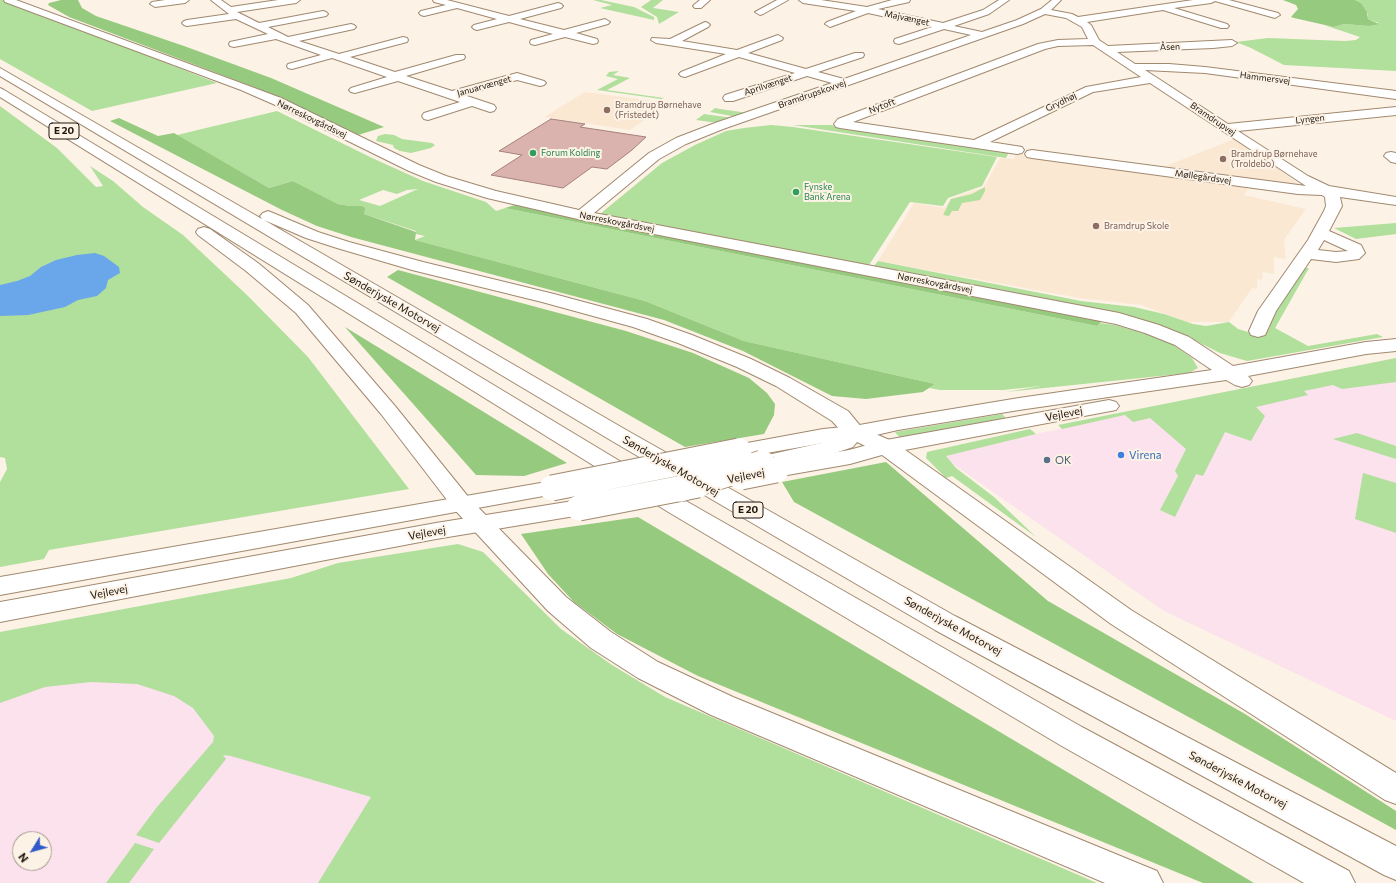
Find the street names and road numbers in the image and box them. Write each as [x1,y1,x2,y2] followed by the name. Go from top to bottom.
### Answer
[884,8,930,28] street label: Majvænget
[1160,41,1180,53] street label: Åsen
[1239,70,1291,86] street label: Hammersvej
[743,72,793,98] street label: Aprilvænget
[456,73,512,99] street label: Januarvænget
[777,77,847,111] street label: Bramdrupskovvej
[1044,90,1078,114] street label: Grydhøj
[867,96,897,116] street label: Nytoft
[275,97,349,141] street label: Nørreskovgårdsvej
[1188,100,1238,138] street label: Bramdrupvej
[1295,112,1325,126] street label: Lyngen
[49,123,79,139] road number: E 20
[1174,168,1232,186] street label: Møllegårdsvej
[579,209,655,235] street label: Nørreskovgårdsvej
[341,269,443,335] street label: Sønderjyske Motorvej
[897,270,973,296] street label: Nørreskovgårdsvej
[1044,404,1084,424] street label: Vejlevej
[620,433,722,499] street label: Sønderjyske Motorvej
[726,466,766,486] street label: Vejlevej
[733,502,763,518] road number: E 20
[407,523,447,543] street label: Vejlevej
[89,582,129,602] street label: Vejlevej
[902,594,1004,658] street label: Sønderjyske Motorvej
[1187,748,1289,812] street label: Sønderjyske Motorvej

